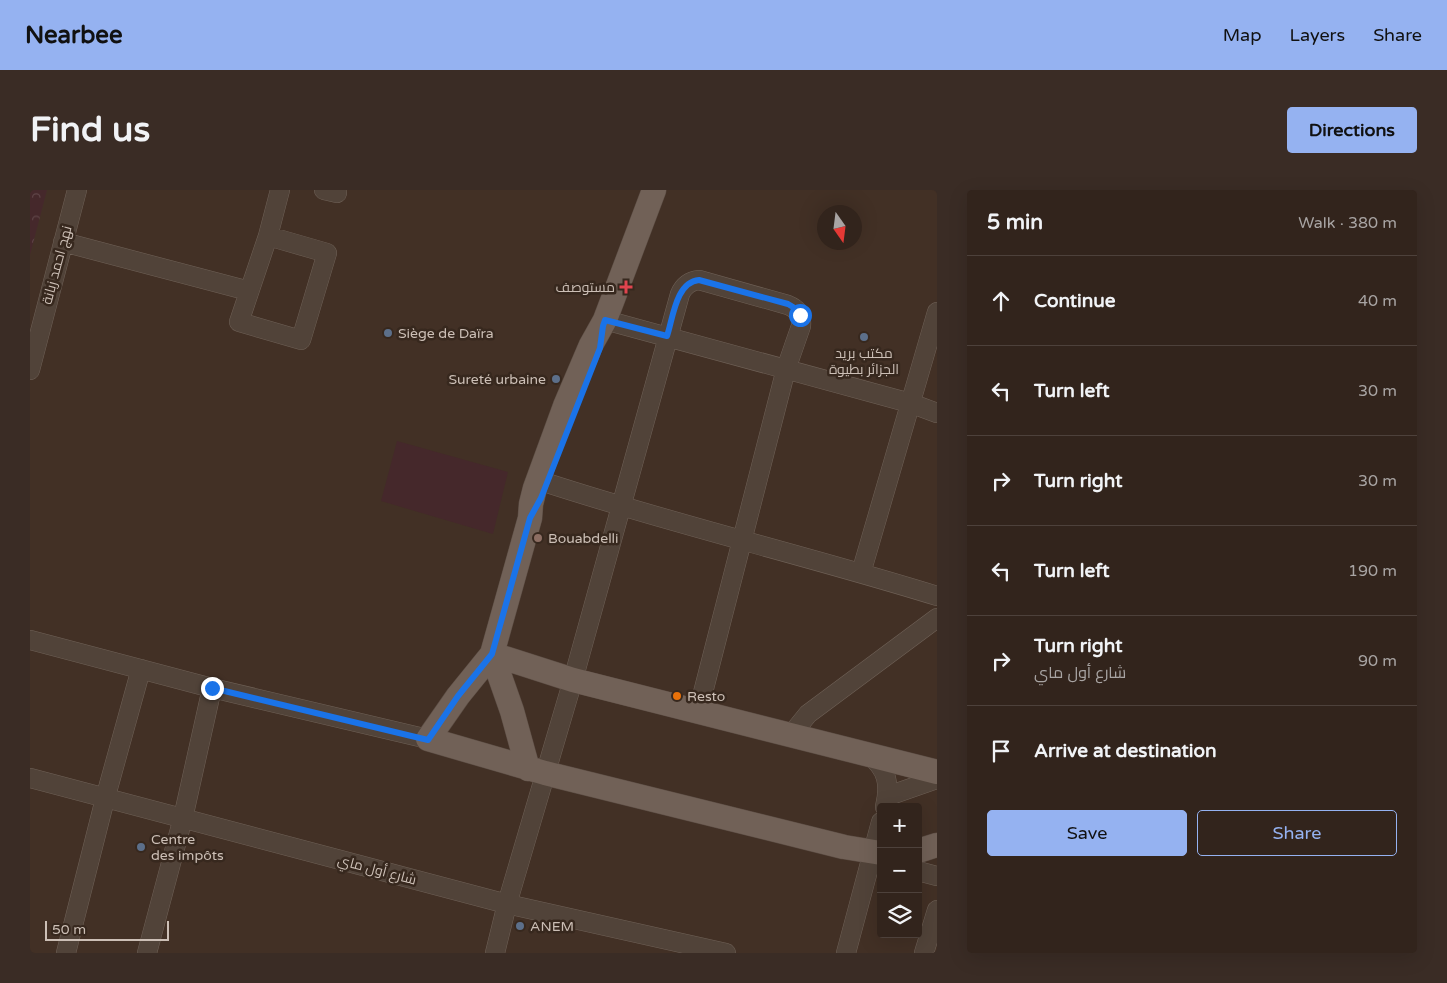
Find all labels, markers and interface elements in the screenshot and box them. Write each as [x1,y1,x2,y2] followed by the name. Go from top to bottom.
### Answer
[25,21,123,50] text: Nearbee
[1223,24,1262,46] text: Map
[1290,24,1345,46] text: Layers
[1373,24,1422,46] text: Share
[1287,107,1417,153] button: Directions
[30,109,150,151] text: Find us
[817,205,862,250] north arrow
[987,210,1043,235] text: 5 min
[1298,213,1397,233] text: Walk · 380 m
[38,224,76,306] street label: نهج احمد زبانة
[556,279,615,296] place label: مستوصف
[619,280,633,294] marker: مستوصف
[987,287,1015,315] icon: ahead
[1034,290,1116,312] text: Continue
[1358,291,1397,311] text: 40 m
[789,304,812,327] route start
[398,325,494,342] place label: Siège de Daïra
[382,327,394,339] marker: Siège de Daïra
[858,331,870,343] marker: مكتب بريد الجزائر بطيوة
[829,345,899,378] place label: مكتب بريد الجزائر بطيوة
[449,371,546,388] place label: Sureté urbaine
[550,373,562,385] marker: Sureté urbaine
[987,377,1015,405] icon: left
[1034,380,1110,402] text: Turn left
[1358,381,1397,401] text: 30 m
[987,467,1015,495] icon: right
[1034,470,1122,492] text: Turn right
[1358,471,1397,491] text: 30 m
[548,530,619,547] place label: Bouabdelli
[532,532,544,544] marker: Bouabdelli
[987,557,1015,585] icon: left
[1034,560,1110,582] text: Turn left
[1348,561,1397,581] text: 190 m
[1034,635,1122,657] text: Turn right
[987,647,1015,675] icon: right
[1358,651,1397,671] text: 90 m
[1034,663,1126,683] text: شارع أول ماي
[201,677,224,700] route end
[687,688,725,705] place label: Resto
[671,690,683,702] marker: Resto
[987,737,1015,765] icon: arrive
[1034,740,1217,762] text: Arrive at destination
[877,803,922,938] map controls
[877,803,922,848] button: +
[987,810,1187,856] button: Save
[1197,810,1397,856] button: Share
[151,831,224,864] place label: Centre des impôts
[135,841,147,853] marker: Centre des impôts
[877,848,922,893] button: −
[335,850,418,892] street label: شارع أول ماي
[877,893,922,938] button: layers
[45,918,169,941] scale bar
[530,918,574,935] place label: ANEM
[514,920,526,932] marker: ANEM
[52,921,86,938] text: 50 m

